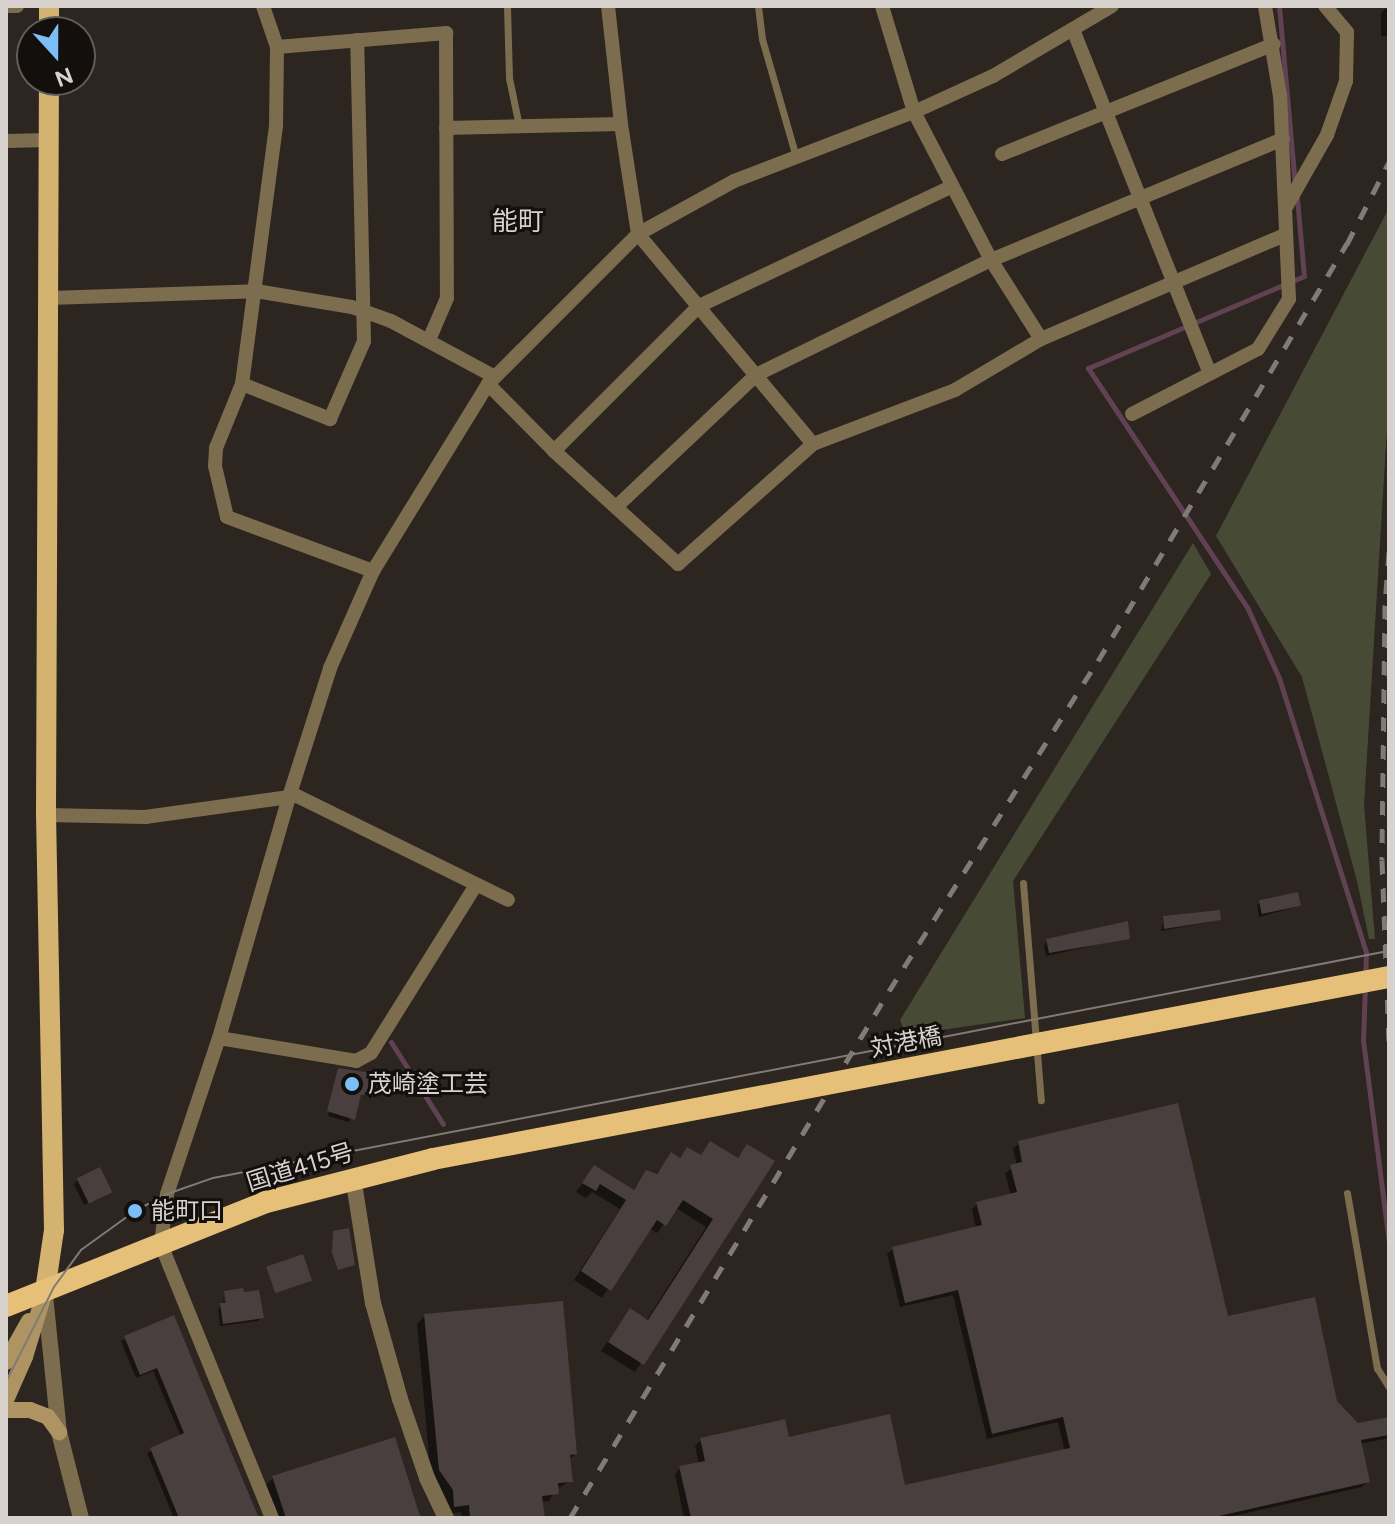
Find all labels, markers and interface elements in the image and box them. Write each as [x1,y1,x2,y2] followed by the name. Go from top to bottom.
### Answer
[16,16,96,96] north arrow
[51,61,77,93] text: N
[492,206,544,238] district label: 能町
[868,1021,944,1063] street label: 対港橋
[368,1070,488,1098] place label: 茂崎塗工芸
[343,1075,361,1093] marker: 茂崎塗工芸
[243,1137,357,1197] street label: 国道415号
[151,1197,223,1225] place label: 能町口
[126,1202,144,1220] marker: 能町口

